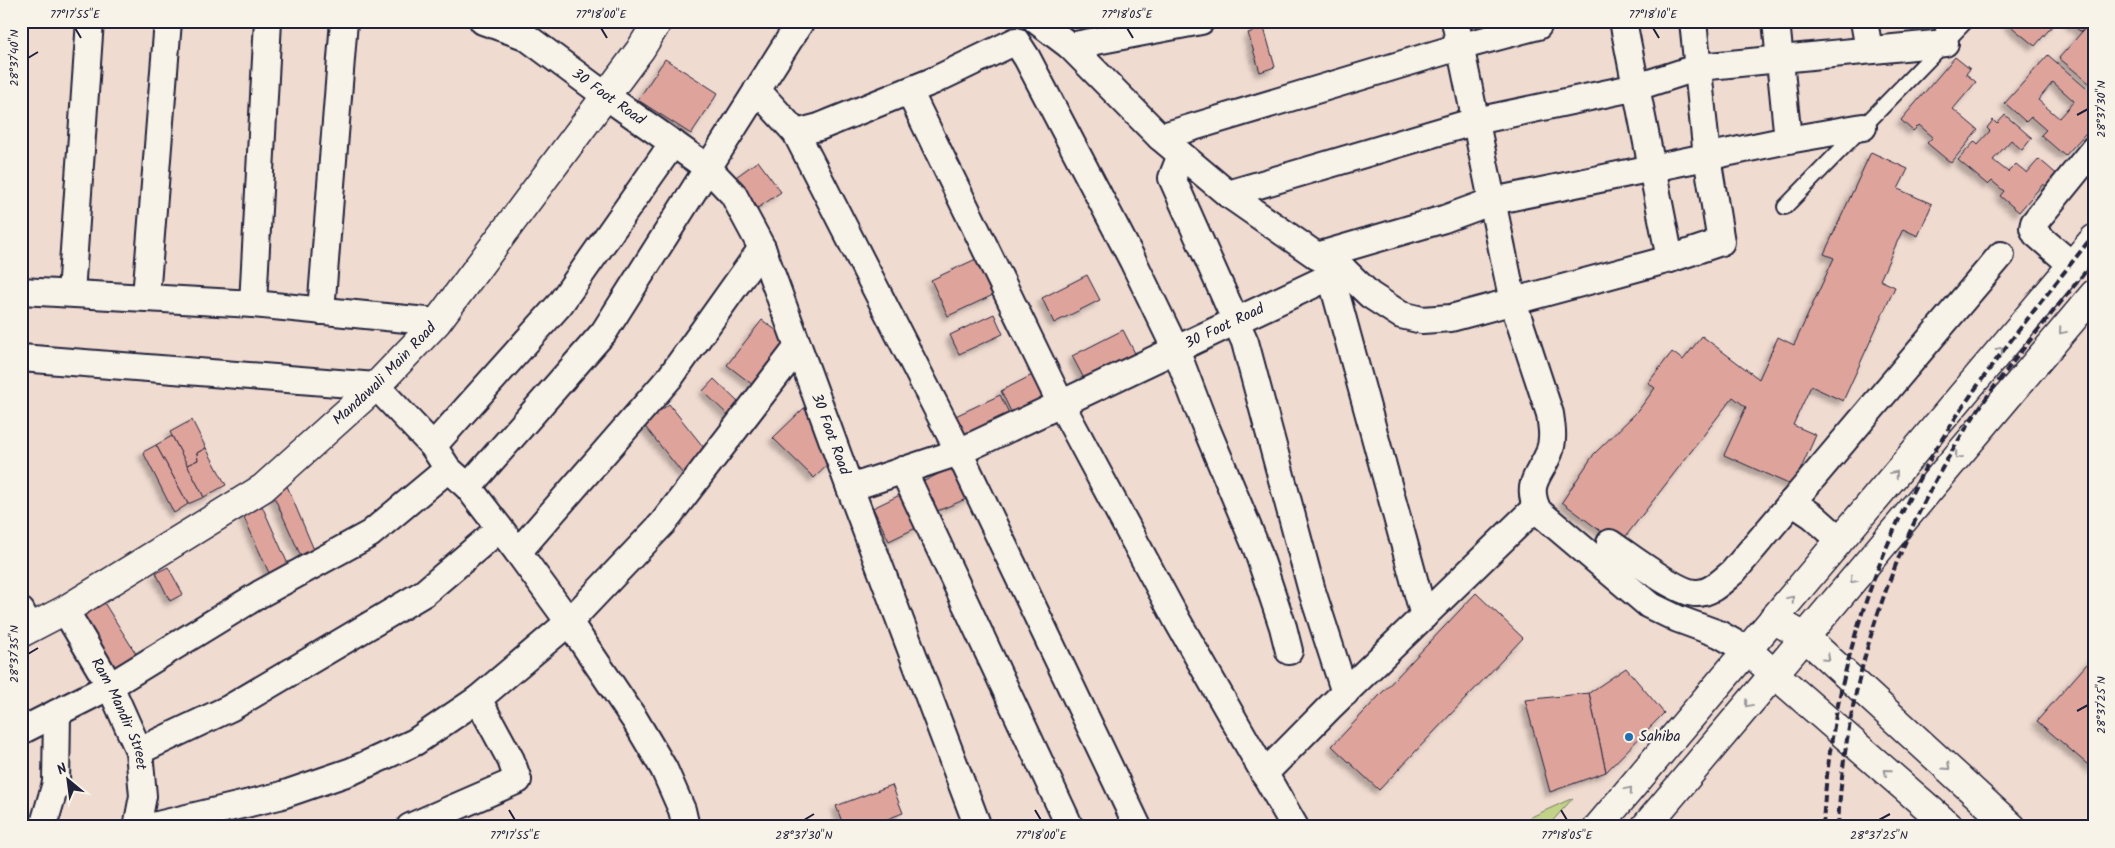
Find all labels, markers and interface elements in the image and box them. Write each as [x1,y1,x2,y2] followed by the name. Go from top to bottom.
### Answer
[50,5,101,24] text: 77°17'55"E
[576,5,627,24] text: 77°18'00"E
[1101,5,1154,24] text: 77°18'05"E
[1629,5,1678,24] text: 77°18'10"E
[5,29,24,87] text: 28°37'40"N
[567,62,650,132] street label: 30 Foot Road
[2092,80,2111,138] text: 28°37'30"N
[1181,297,1269,355] street label: 30 Foot Road
[327,317,443,432] street label: Mandawali Main Road
[2059,326,2068,335] one-way arrow
[1995,347,2004,356] one-way arrow
[804,390,856,479] street label: 30 Foot Road
[1954,450,1963,459] one-way arrow
[1890,471,1899,480] one-way arrow
[1850,574,1859,583] one-way arrow
[1785,595,1794,604] one-way arrow
[5,625,24,683] text: 28°37'35"N
[1821,652,1830,661] one-way arrow
[84,653,153,771] street label: Ram Mandir Street
[2092,676,2111,734] text: 28°37'25"N
[1745,698,1753,707] one-way arrow
[1639,725,1681,749] place label: Sahiba
[1623,731,1635,743] marker: Sahiba
[42,756,92,806] north arrow
[53,758,72,781] text: N
[1941,761,1950,770] one-way arrow
[1883,768,1892,777] one-way arrow
[1623,786,1632,795] one-way arrow
[490,826,541,845] text: 77°17'55"E
[775,826,833,845] text: 28°37'30"N
[1016,826,1067,845] text: 77°18'00"E
[1541,826,1594,845] text: 77°18'05"E
[1850,826,1908,845] text: 28°37'25"N

